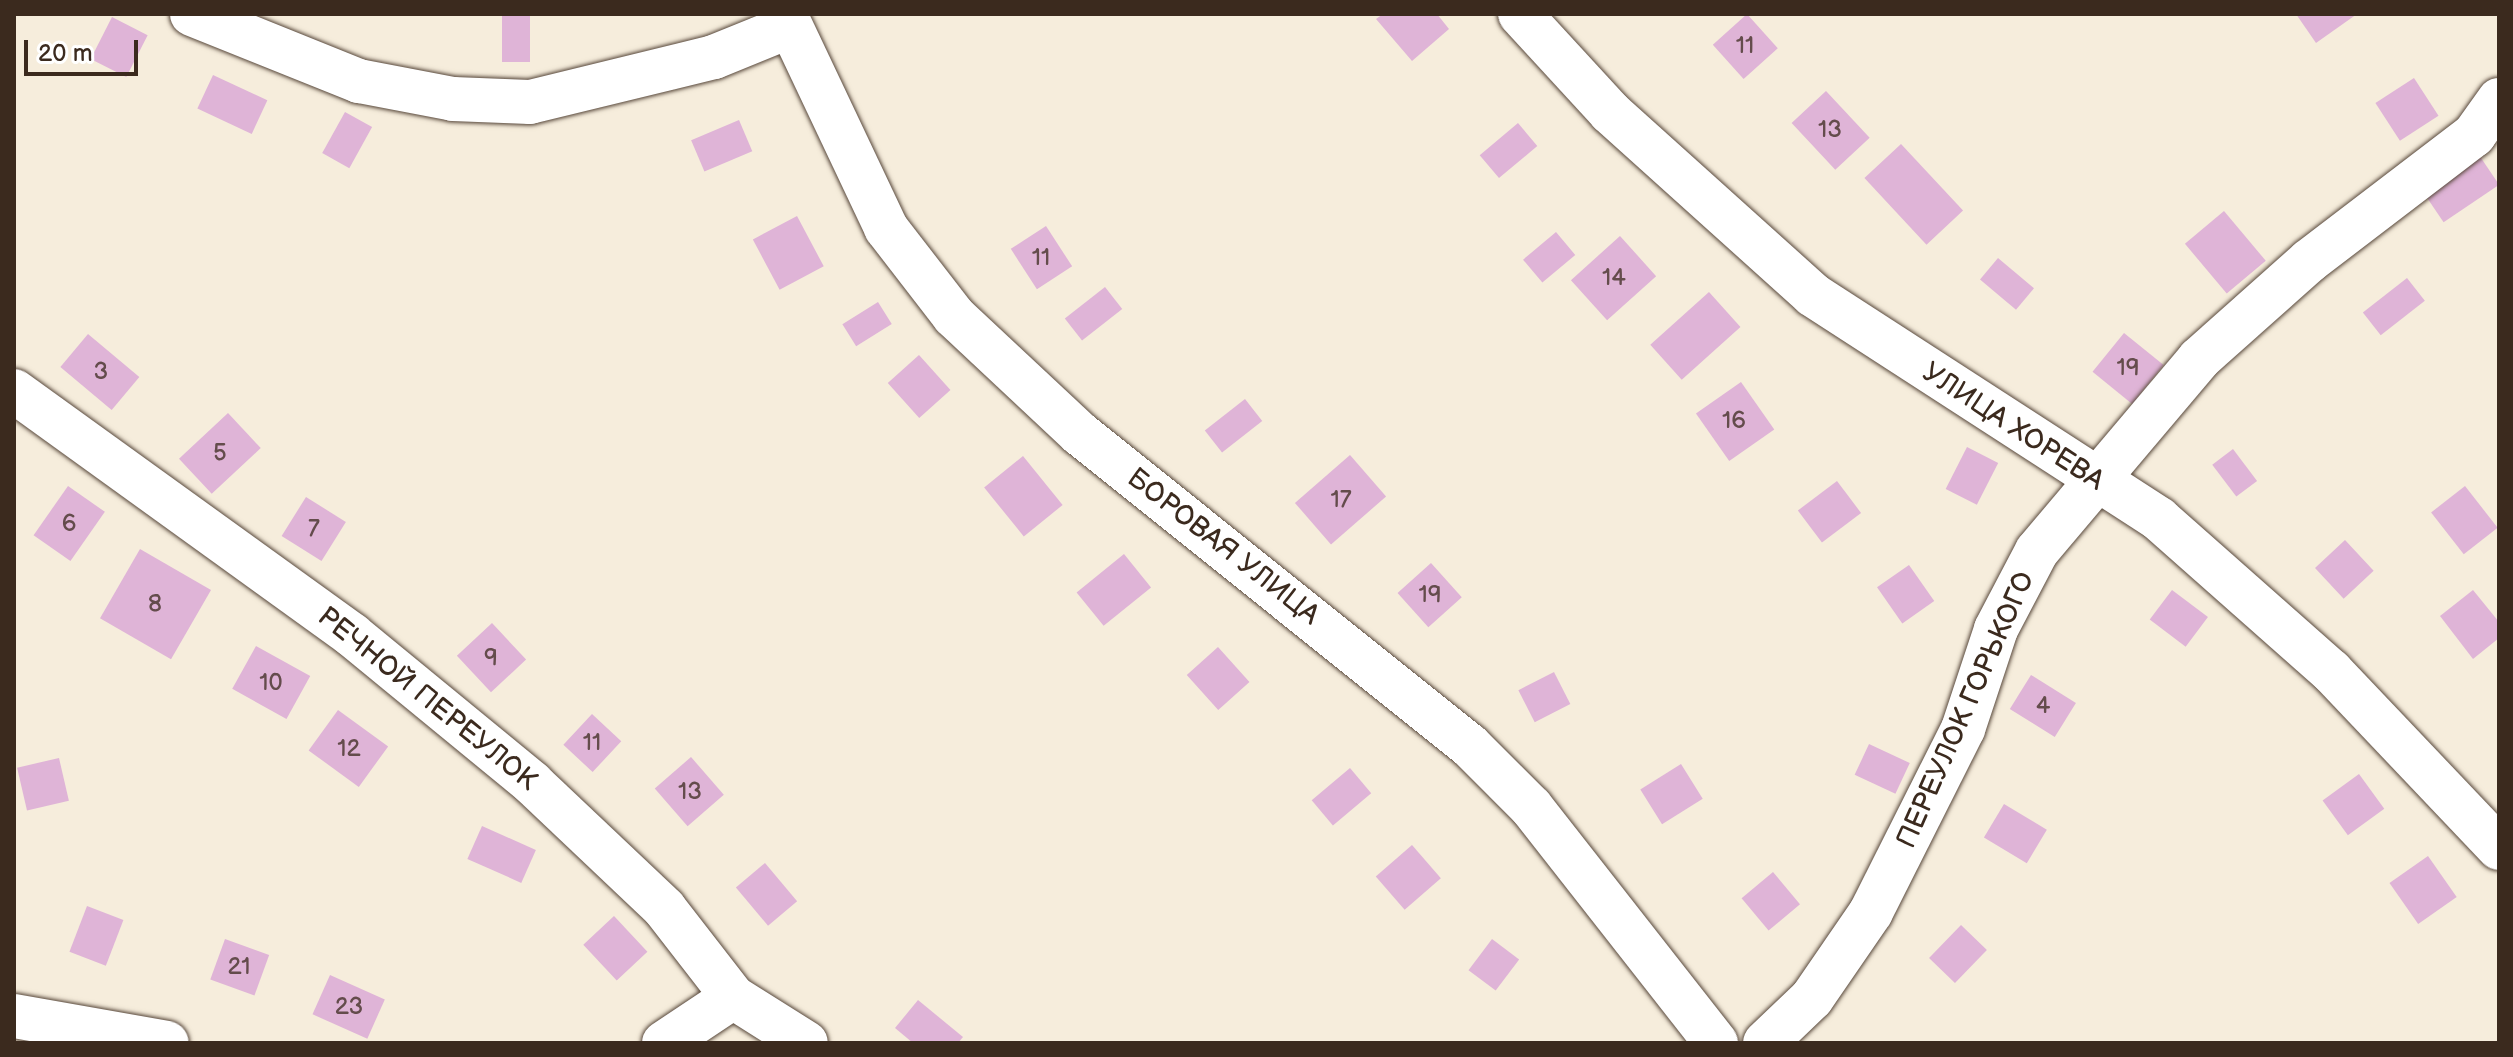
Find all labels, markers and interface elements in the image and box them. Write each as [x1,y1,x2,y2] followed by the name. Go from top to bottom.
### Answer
[28,24,142,74] scale bar
[1736,32,1754,60] house number: 11
[38,39,93,68] text: 20 m
[1818,116,1842,144] house number: 13
[1032,244,1050,272] house number: 11
[1602,264,1626,292] house number: 14
[2116,354,2140,382] house number: 19
[1916,356,2110,498] street label: УЛИЦА ХОРЕВА
[94,358,108,386] house number: 3
[1722,407,1746,435] house number: 16
[213,439,227,467] house number: 5
[1120,462,1326,632] street label: БОРОВАЯ УЛИЦА
[1330,486,1352,514] house number: 17
[62,510,76,538] house number: 6
[308,515,320,543] house number: 7
[1890,567,2042,853] street label: ПЕРЕУЛОК ГОРЬКОГО
[1418,581,1442,609] house number: 19
[148,590,162,618] house number: 8
[310,600,544,798] street label: РЕЧНОЙ ПЕРЕУЛОК
[484,644,498,672] house number: 9
[259,669,283,697] house number: 10
[2036,692,2050,720] house number: 4
[583,729,601,757] house number: 11
[337,735,361,763] house number: 12
[678,778,702,806] house number: 13
[227,953,251,981] house number: 21
[335,993,363,1021] house number: 23

